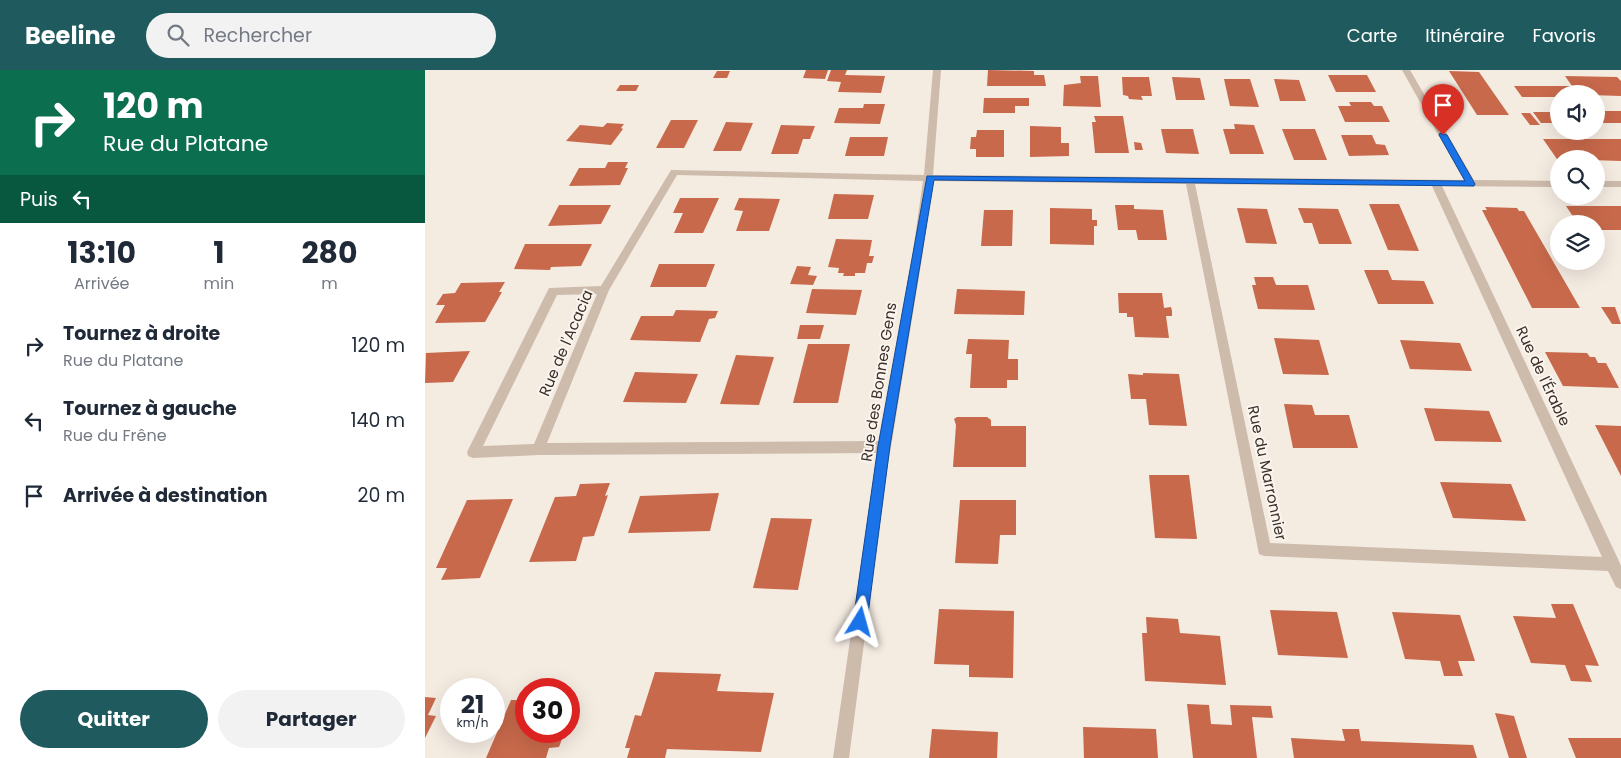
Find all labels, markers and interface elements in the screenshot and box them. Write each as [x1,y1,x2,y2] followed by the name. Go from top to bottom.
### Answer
[146,13,496,58] search box
[25,19,116,52] text: Beeline
[164,21,192,49] icon: search
[204,22,312,49] text: Rechercher
[1347,23,1397,48] text: Carte
[1425,23,1505,48] text: Itinéraire
[1533,23,1596,48] text: Favoris
[103,81,203,130] text: 120 m
[1422,84,1464,135] pin
[1550,85,1605,270] map controls
[1550,85,1605,140] button: sound
[20,90,85,155] icon: right
[1429,91,1457,119] icon: arrive
[103,128,268,159] text: Rue du Platane
[1550,150,1605,205] button: search
[68,185,96,213] icon: left
[20,186,58,213] text: Puis
[1550,215,1605,270] button: layers
[67,231,136,274] text: 13:10
[213,231,224,274] text: 1
[301,231,358,274] text: 280
[74,272,129,295] text: Arrivée
[203,272,234,295] text: min
[321,272,338,295] text: m
[534,286,597,399] street label: Rue de l'Acacia
[856,301,901,463] street label: Rue des Bonnes Gens
[63,320,220,347] text: Tournez à droite
[1511,322,1576,429] street label: Rue de l'Érable
[20,332,48,360] icon: right
[351,332,405,359] text: 120 m
[63,349,183,372] text: Rue du Platane
[63,395,237,422] text: Tournez à gauche
[1243,404,1292,543] street label: Rue du Marronnier
[20,407,48,435] icon: left
[350,407,405,434] text: 140 m
[63,424,167,447] text: Rue du Frêne
[20,482,48,510] icon: arrive
[63,482,268,509] text: Arrivée à destination
[357,482,405,509] text: 20 m
[833,595,885,647] position arrow
[515,678,580,743] speed limit sign: 30
[461,687,484,722] text: 21
[20,690,208,748] button: Quitter
[218,690,405,748] button: Partager
[457,714,488,731] text: km/h

